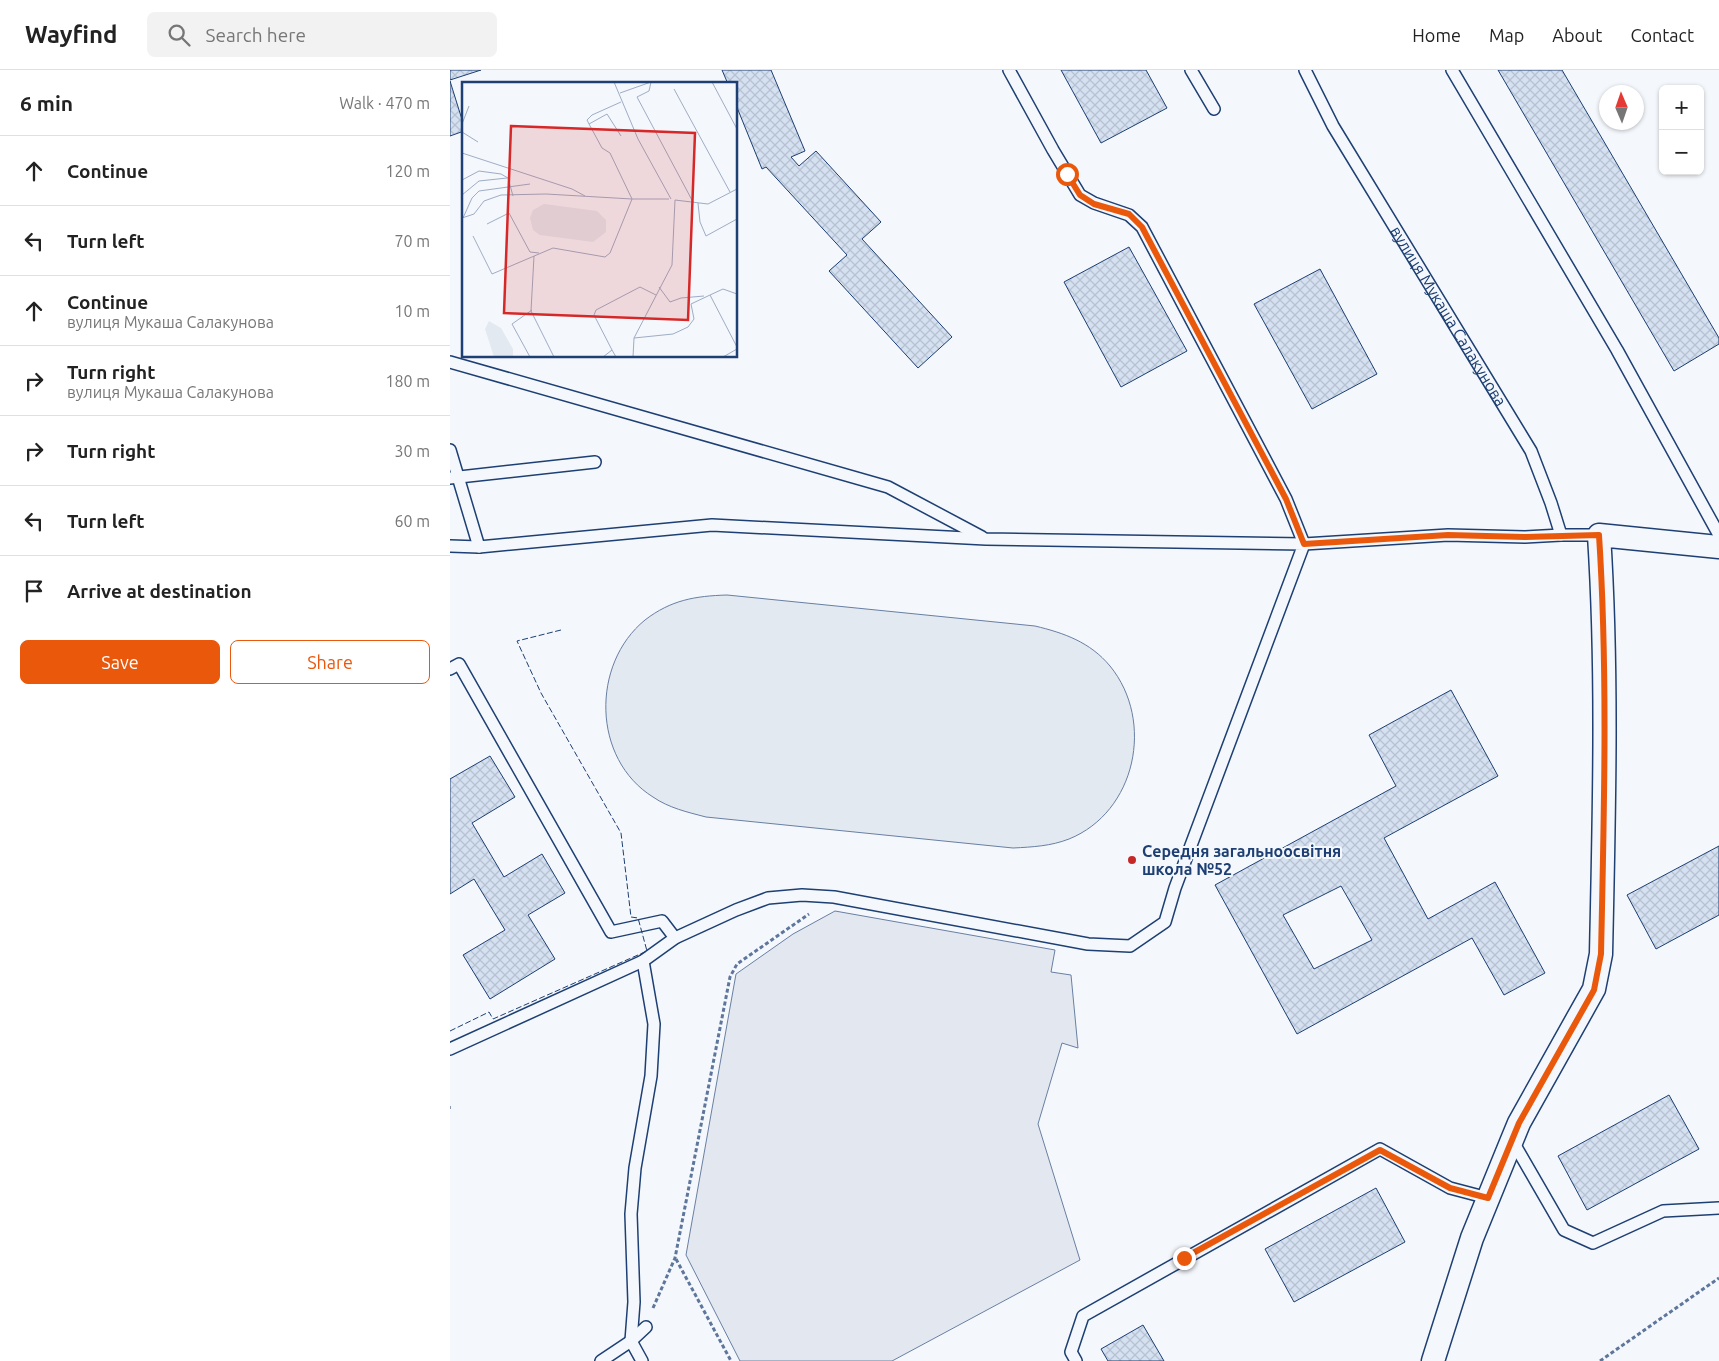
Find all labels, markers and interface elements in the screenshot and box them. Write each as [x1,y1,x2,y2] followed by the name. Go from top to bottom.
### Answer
[147,12,497,57] search box
[25,21,117,48] text: Wayfind
[165,21,193,49] icon: search
[205,24,306,46] text: Search here
[1412,25,1461,45] text: Home
[1489,25,1524,45] text: Map
[1552,25,1602,45] text: About
[1630,25,1694,45] text: Contact
[462,82,738,358] inset map
[1599,85,1644,130] north arrow
[1659,85,1704,175] map controls
[1659,85,1704,130] button: +
[20,91,73,115] text: 6 min
[339,94,430,112] text: Walk · 470 m
[1659,130,1704,175] button: −
[20,157,48,185] icon: ahead
[67,160,148,182] text: Continue
[385,162,430,180] text: 120 m
[1056,163,1079,186] route start
[1387,223,1510,409] street label: вулиця Мукаша Салакунова
[20,227,48,255] icon: left
[67,230,145,252] text: Turn left
[394,232,430,250] text: 70 m
[67,291,148,313] text: Continue
[20,297,48,325] icon: ahead
[394,302,430,320] text: 10 m
[67,313,274,331] text: вулиця Мукаша Салакунова
[67,361,155,383] text: Turn right
[20,367,48,395] icon: right
[385,372,430,390] text: 180 m
[67,383,274,401] text: вулиця Мукаша Салакунова
[20,437,48,465] icon: right
[67,440,155,462] text: Turn right
[394,442,430,460] text: 30 m
[20,507,48,535] icon: left
[67,510,145,532] text: Turn left
[394,512,430,530] text: 60 m
[20,577,48,605] icon: arrive
[67,580,252,602] text: Arrive at destination
[20,640,220,684] button: Save
[230,640,430,684] button: Share
[1142,842,1341,878] place label: Середня загальноосвітня школа №52
[1126,854,1138,866] marker: Середня загальноосвітня школа №52
[1173,1247,1196,1270] route end

